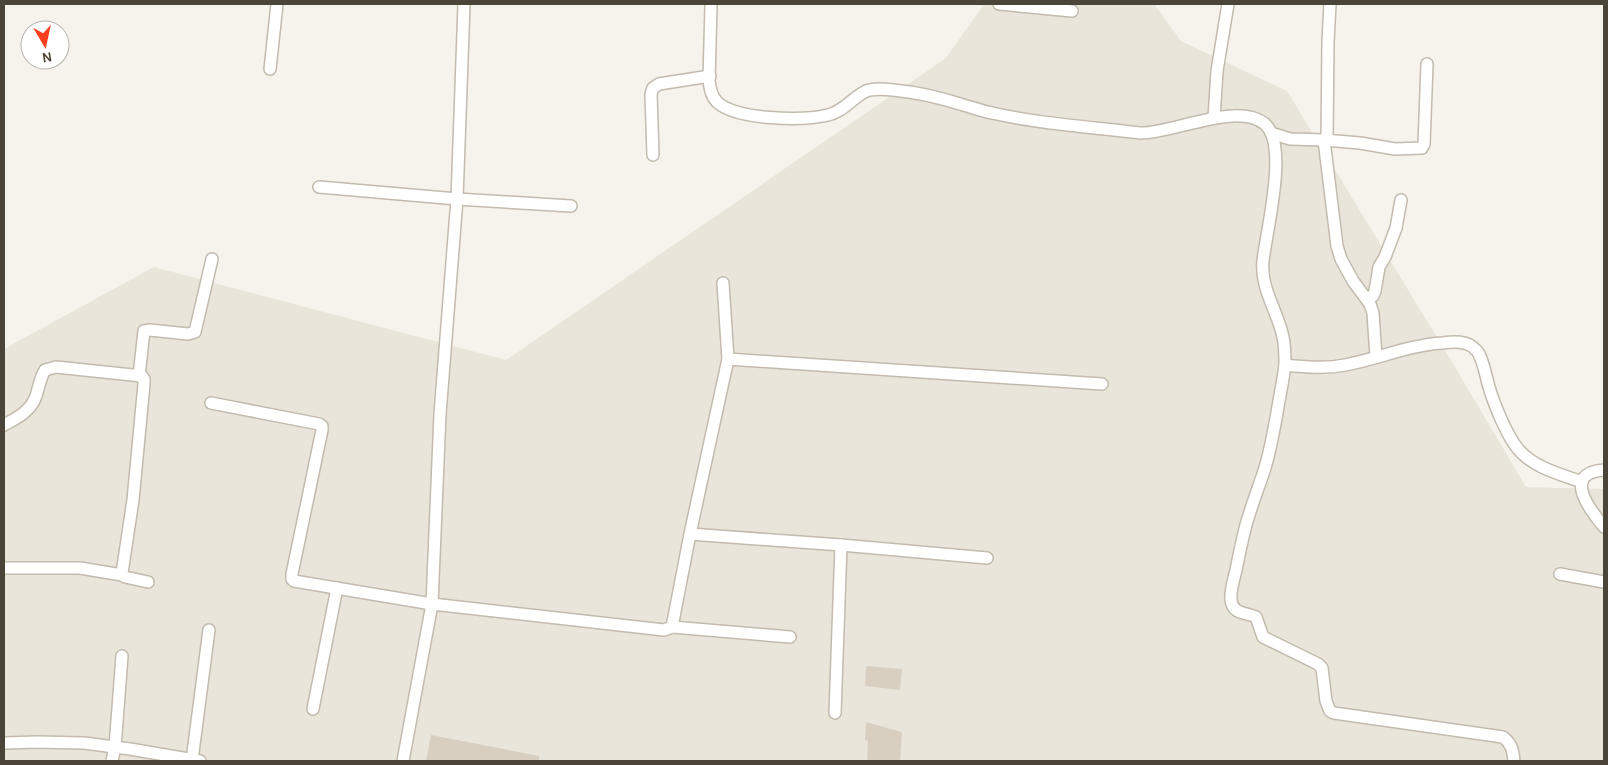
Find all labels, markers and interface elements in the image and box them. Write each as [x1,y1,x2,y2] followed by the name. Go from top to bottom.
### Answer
[20,20,70,70] north arrow
[41,48,53,67] text: N

